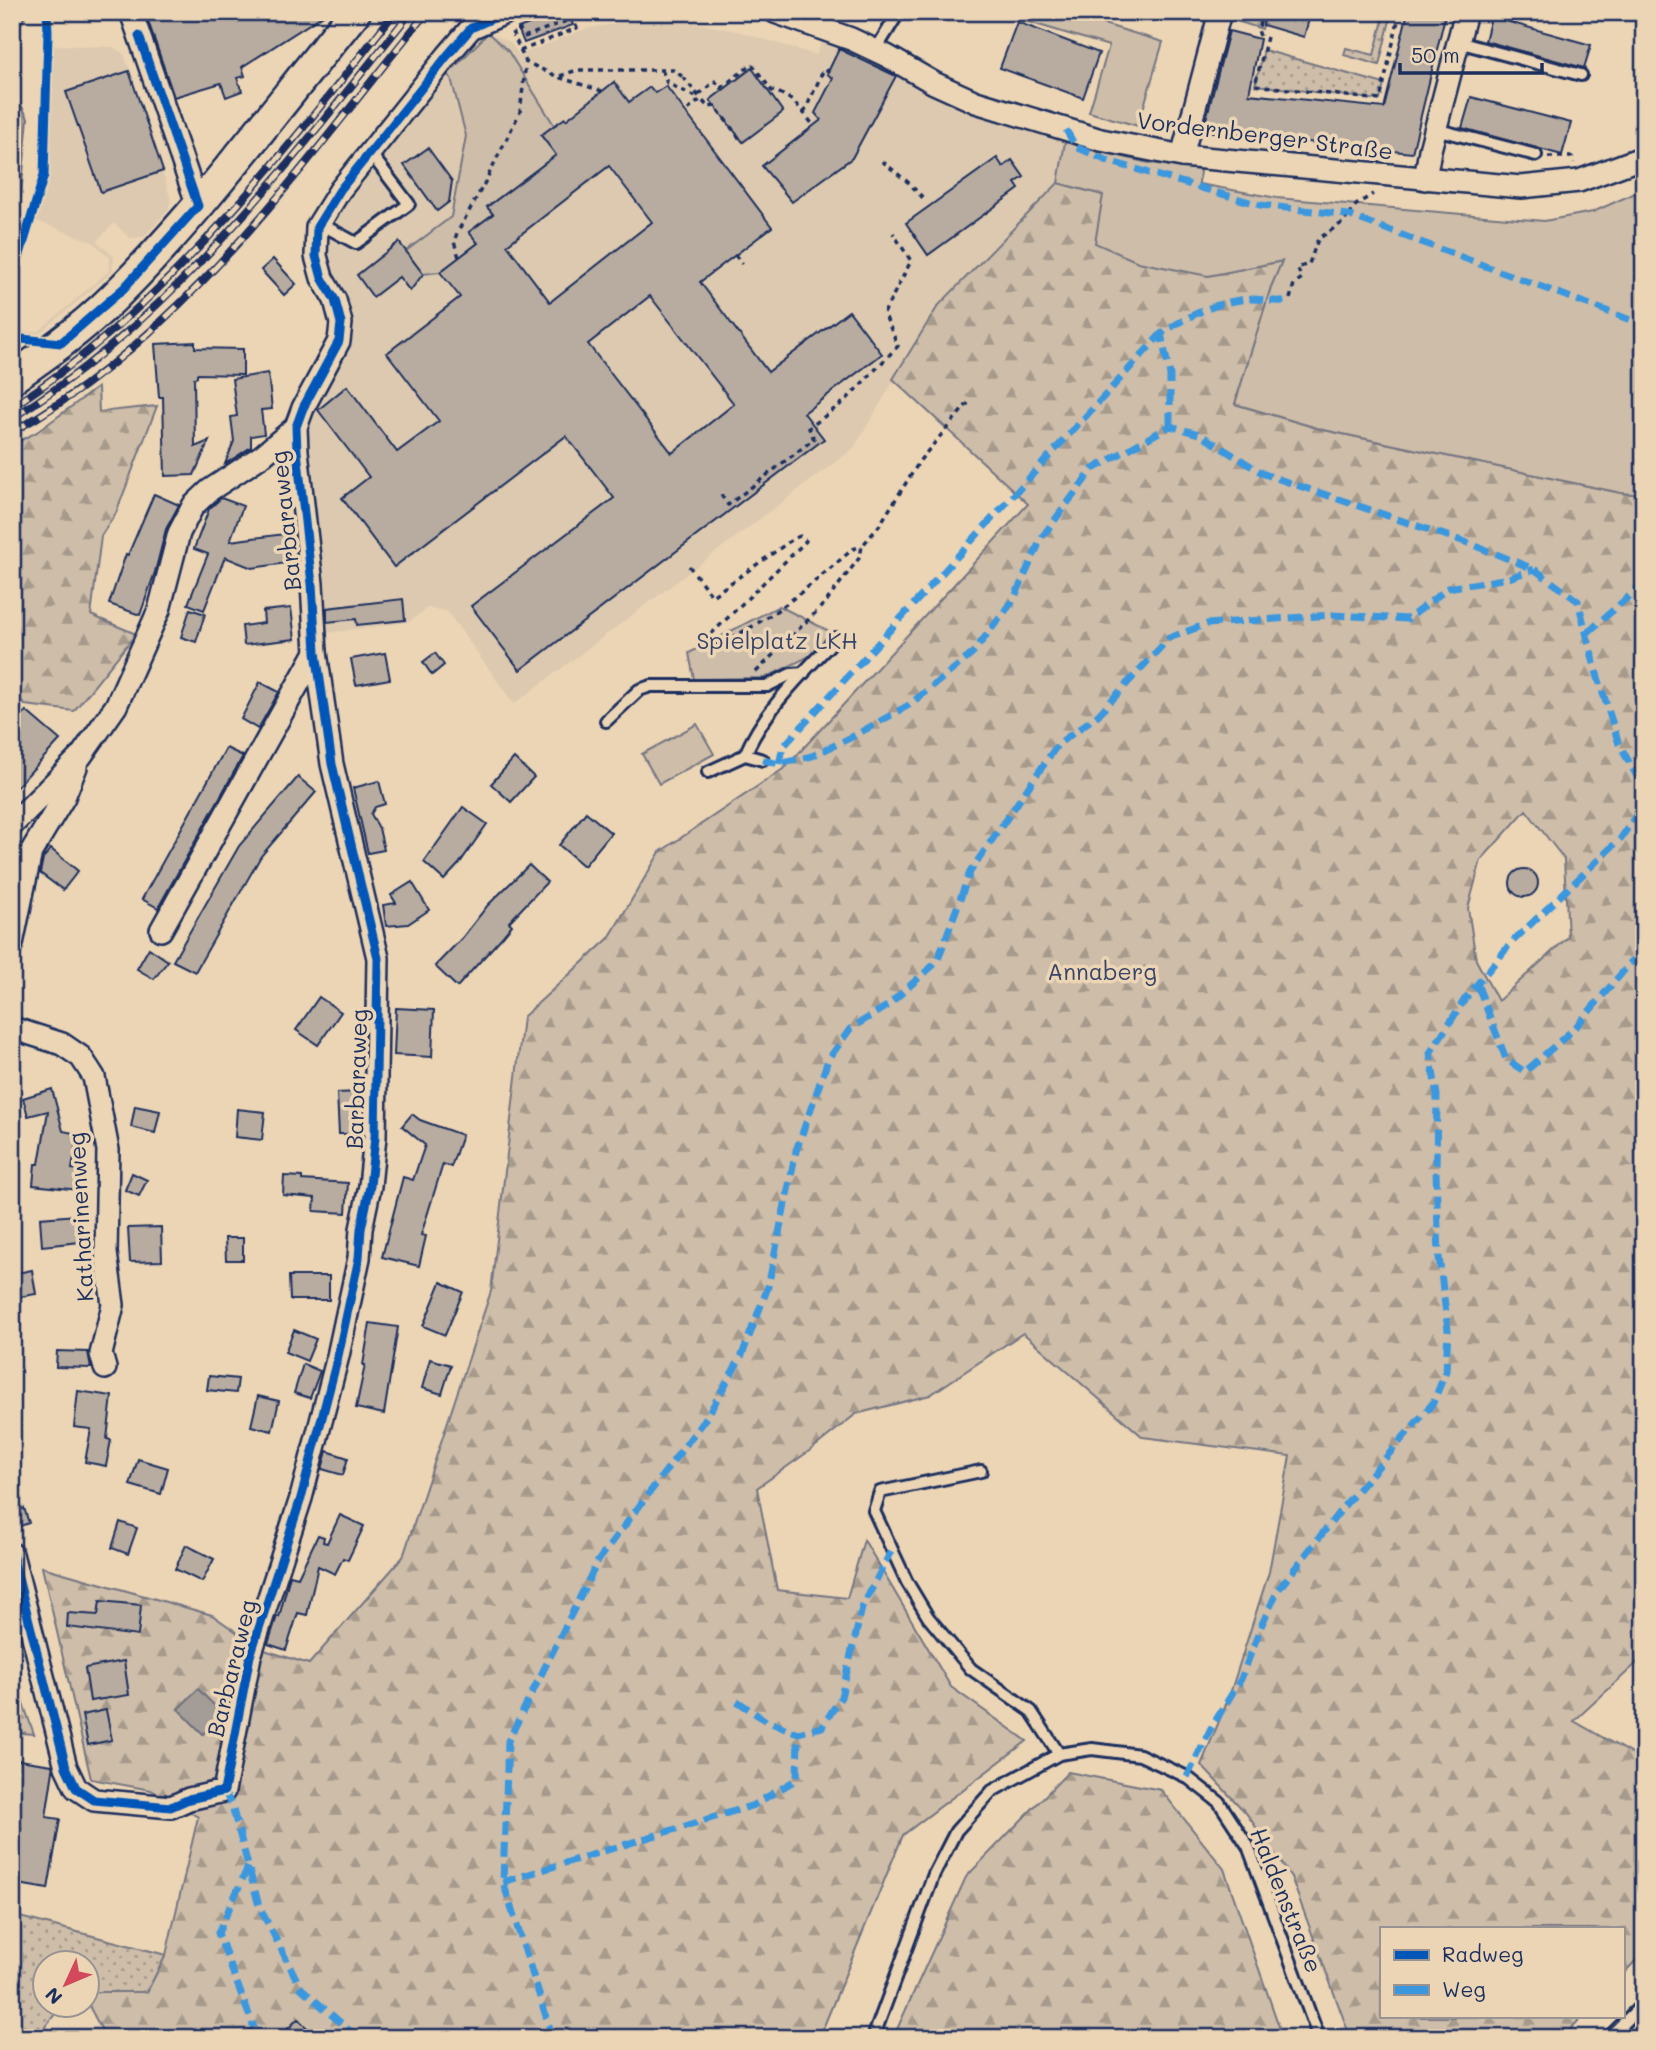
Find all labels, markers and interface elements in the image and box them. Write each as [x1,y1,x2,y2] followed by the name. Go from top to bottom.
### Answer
[1400,32,1542,76] scale bar
[1411,41,1460,68] text: 50 m
[1135,104,1395,166] street label: Vordernberger Straße
[263,450,307,592] street label: Barbaraweg
[696,625,858,655] park label: Spielplatz LKH
[1047,956,1157,986] park label: Annaberg
[339,1008,373,1150] street label: Barbaraweg
[61,1132,99,1302] street label: Katharinenweg
[199,1596,263,1740] street label: Barbaraweg
[1244,1823,1330,1977] street label: Haldenstraße
[1380,1927,1624,2018] legend
[1442,1940,1523,1967] text: Radweg
[32,1948,102,2018] north arrow
[1442,1975,1486,2002] text: Weg
[39,1982,67,2010] text: N

